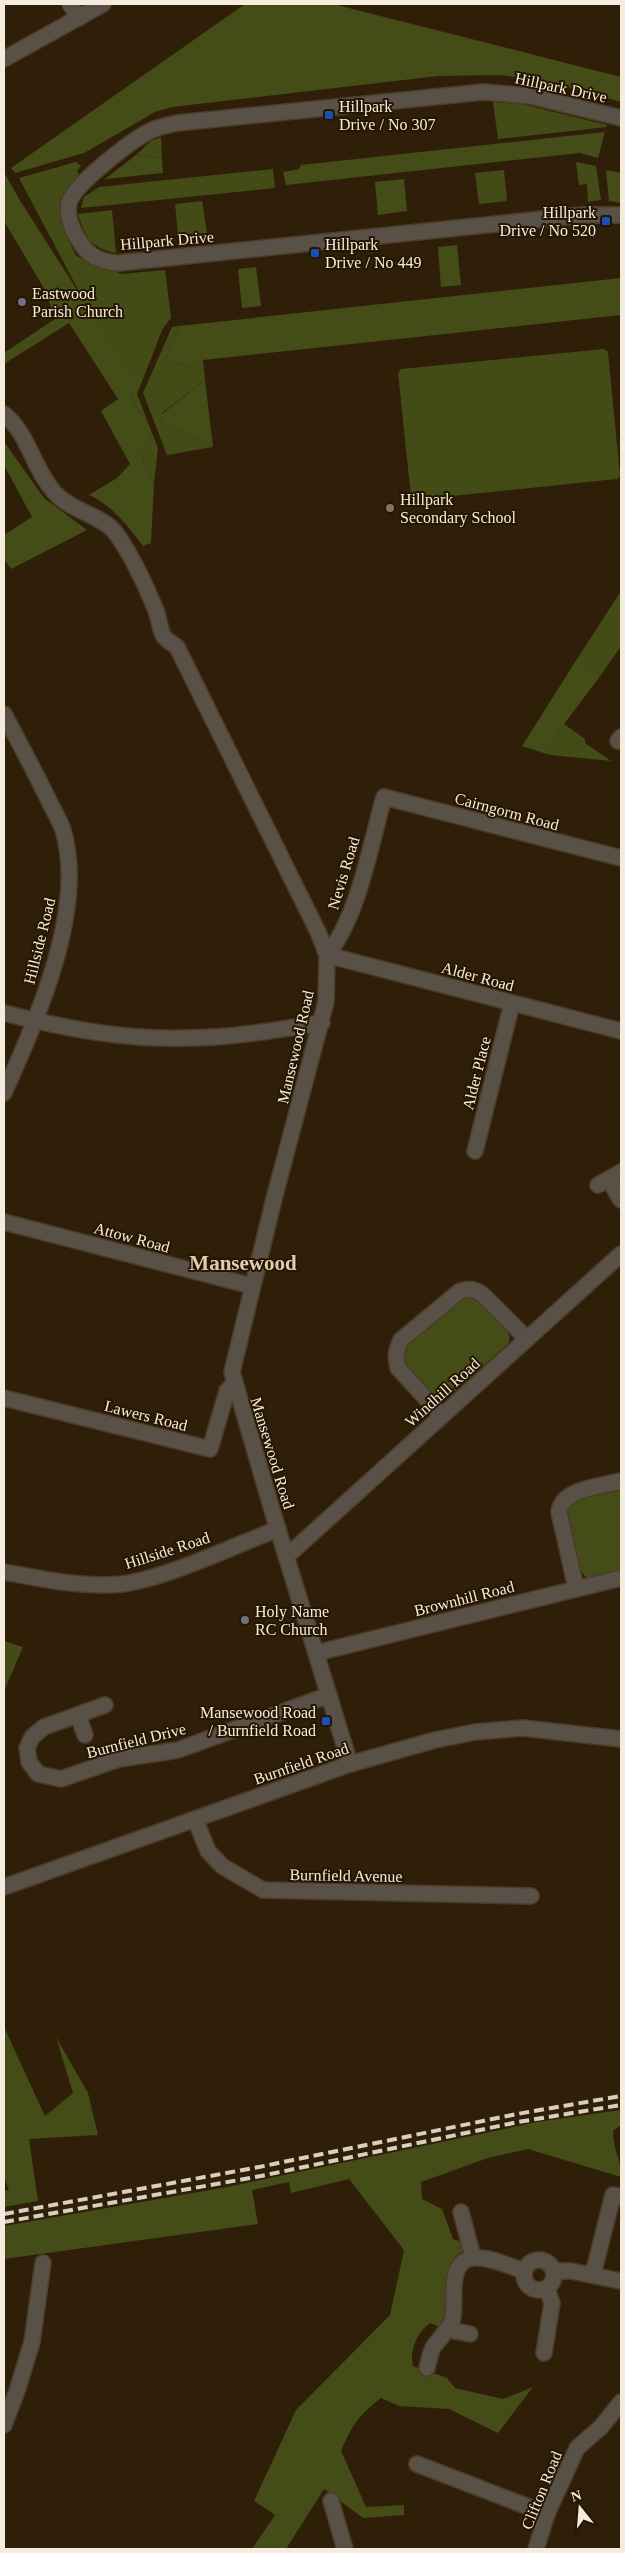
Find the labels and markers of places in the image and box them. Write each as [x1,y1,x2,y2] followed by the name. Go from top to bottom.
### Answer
[339,98,435,133] place label: Hillpark Drive / No 307
[323,109,335,121] marker: Hillpark Drive / No 307
[500,204,596,239] place label: Hillpark Drive / No 520
[600,215,612,227] marker: Hillpark Drive / No 520
[325,236,421,271] place label: Hillpark Drive / No 449
[309,247,321,259] marker: Hillpark Drive / No 449
[32,285,123,320] place label: Eastwood Parish Church
[16,296,28,308] marker: Eastwood Parish Church
[400,491,517,527] place label: Hillpark Secondary School
[384,502,396,514] marker: Hillpark Secondary School
[255,1603,329,1638] place label: Holy Name RC Church
[239,1614,251,1626] marker: Holy Name RC Church
[200,1704,316,1739] place label: Mansewood Road / Burnfield Road
[320,1715,332,1727] marker: Mansewood Road / Burnfield Road

